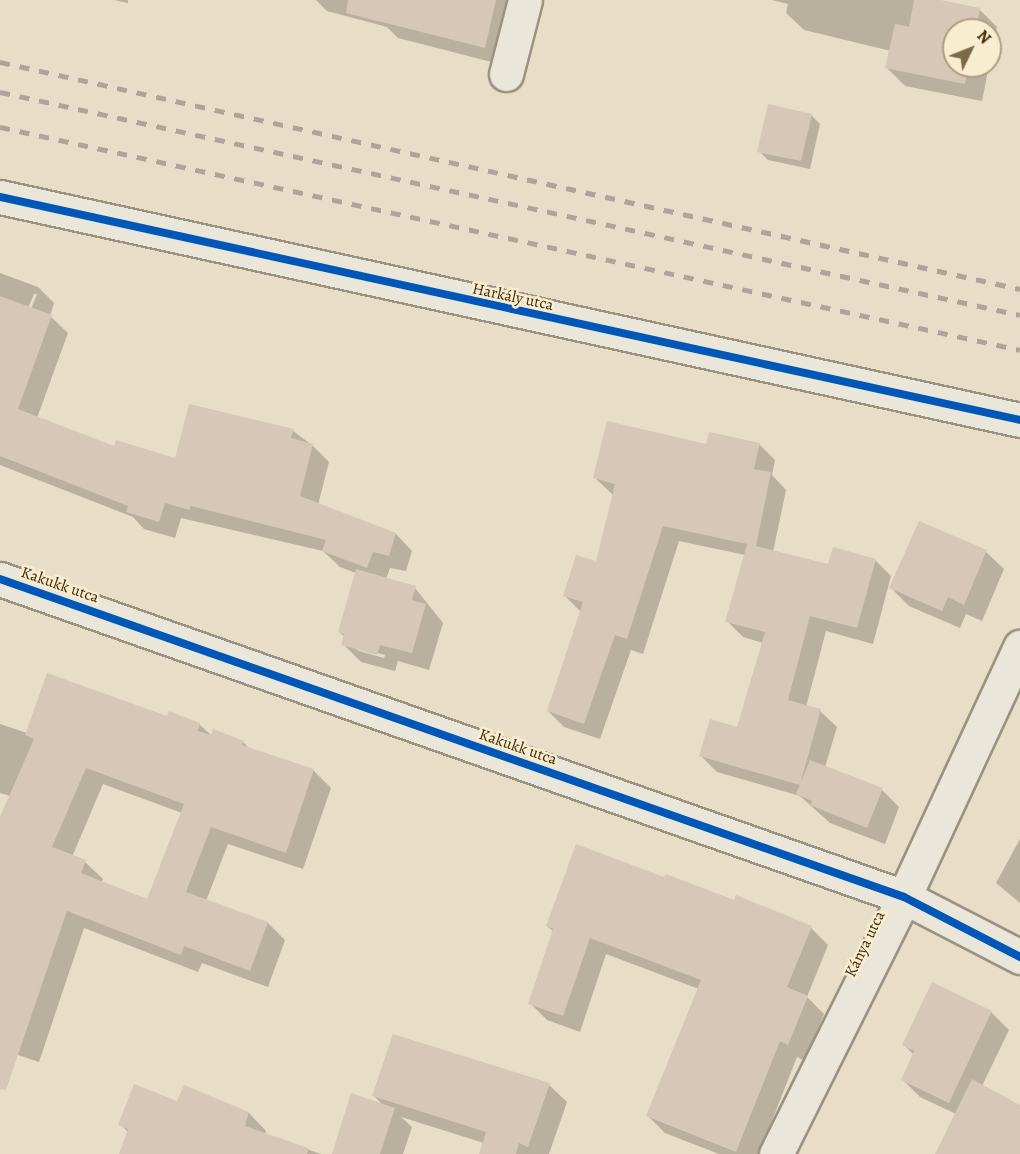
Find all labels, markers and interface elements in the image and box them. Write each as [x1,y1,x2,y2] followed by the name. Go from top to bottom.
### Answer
[942,18,1002,78] north arrow
[972,25,996,49] text: N
[471,279,555,315] street label: Harkály utca
[19,563,101,607] street label: Kakukk utca
[477,725,559,769] street label: Kakukk utca
[841,908,889,980] street label: Kánya utca

